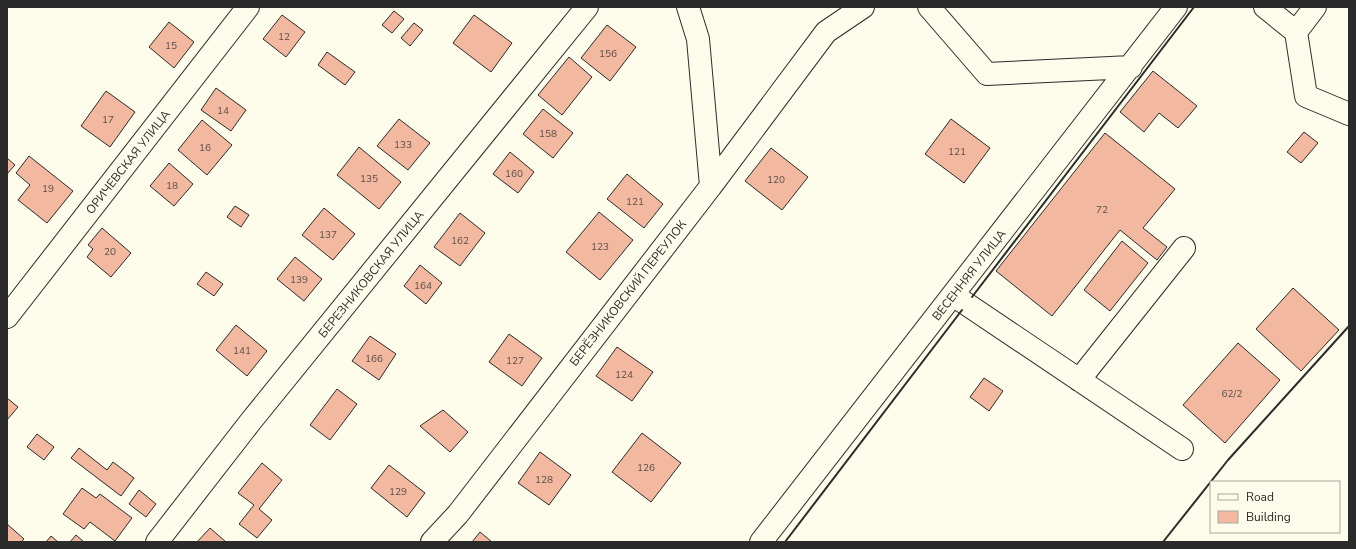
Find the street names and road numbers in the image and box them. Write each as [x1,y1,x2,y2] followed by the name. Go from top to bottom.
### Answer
[82,106,174,217] street label: ОРИЧЕВСКАЯ УЛИЦА
[315,207,427,341] street label: БЕРЕЗНИКОВСКАЯ УЛИЦА
[566,217,690,369] street label: БЕРЁЗНИКОВСКИЙ ПЕРЕУЛОК
[928,226,1010,324] street label: ВЕСЕННЯЯ УЛИЦА

